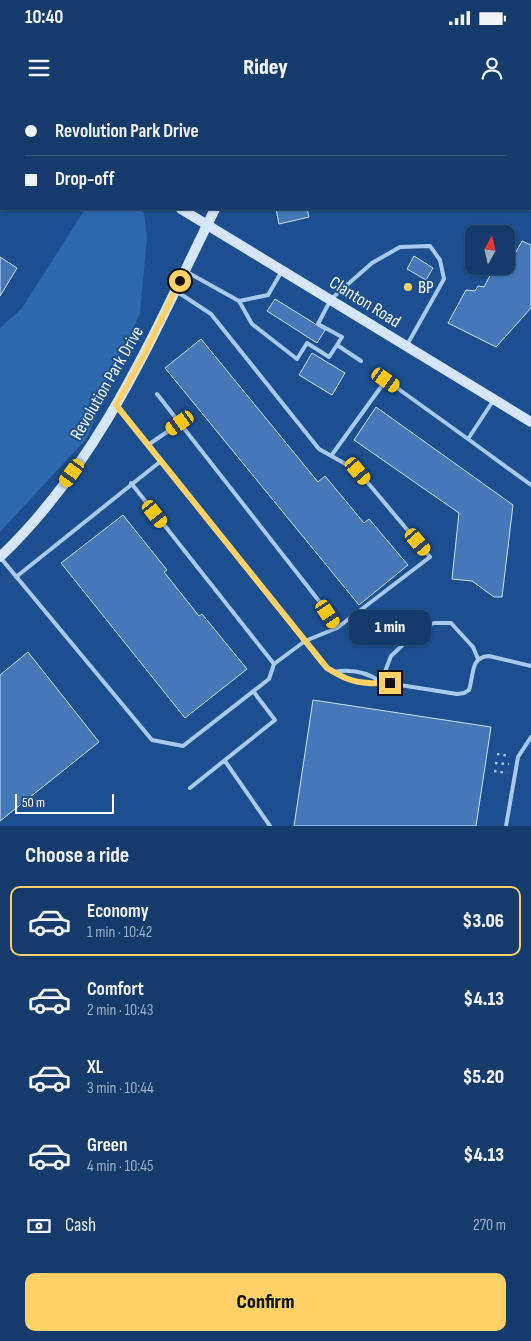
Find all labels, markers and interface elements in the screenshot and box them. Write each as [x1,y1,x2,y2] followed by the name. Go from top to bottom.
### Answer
[25,6,63,29] text: 10:40
[25,54,53,82] icon: menu
[243,54,288,81] text: Ridey
[478,54,506,82] icon: person
[55,120,199,143] text: Revolution Park Drive
[55,168,115,191] text: Drop-off
[465,225,515,275] north arrow
[465,225,515,275] map controls
[169,270,191,292] route start
[325,272,405,332] street label: Clanton Road
[418,277,434,298] place label: BP
[402,281,414,293] marker: BP
[66,322,148,444] street label: Revolution Park Drive
[369,365,402,395] car
[163,408,196,438] car
[342,455,373,487] car
[57,456,86,490] car
[139,498,170,530] car
[402,526,433,558] car
[313,597,342,631] car
[349,610,431,646] callout: 1 min
[375,618,405,637] text: 1 min
[379,672,401,694] route end
[15,791,114,814] scale bar
[22,794,45,811] text: 50 m
[25,842,129,869] text: Choose a ride
[27,899,72,944] icon: car
[87,900,149,923] text: Economy
[463,910,504,933] text: $3.06
[87,923,152,942] text: 1 min · 10:42
[27,977,72,1022] icon: car
[87,978,144,1001] text: Comfort
[464,988,504,1011] text: $4.13
[87,1001,154,1020] text: 2 min · 10:43
[27,1055,72,1100] icon: car
[87,1056,103,1079] text: XL
[463,1066,504,1089] text: $5.20
[87,1079,154,1098] text: 3 min · 10:44
[27,1133,72,1178] icon: car
[87,1134,127,1157] text: Green
[464,1144,504,1167] text: $4.13
[87,1157,153,1176] text: 4 min · 10:45
[25,1212,53,1240] icon: cash
[65,1214,96,1237] text: Cash
[473,1216,506,1235] text: 270 m
[25,1273,506,1331] button: Confirm

